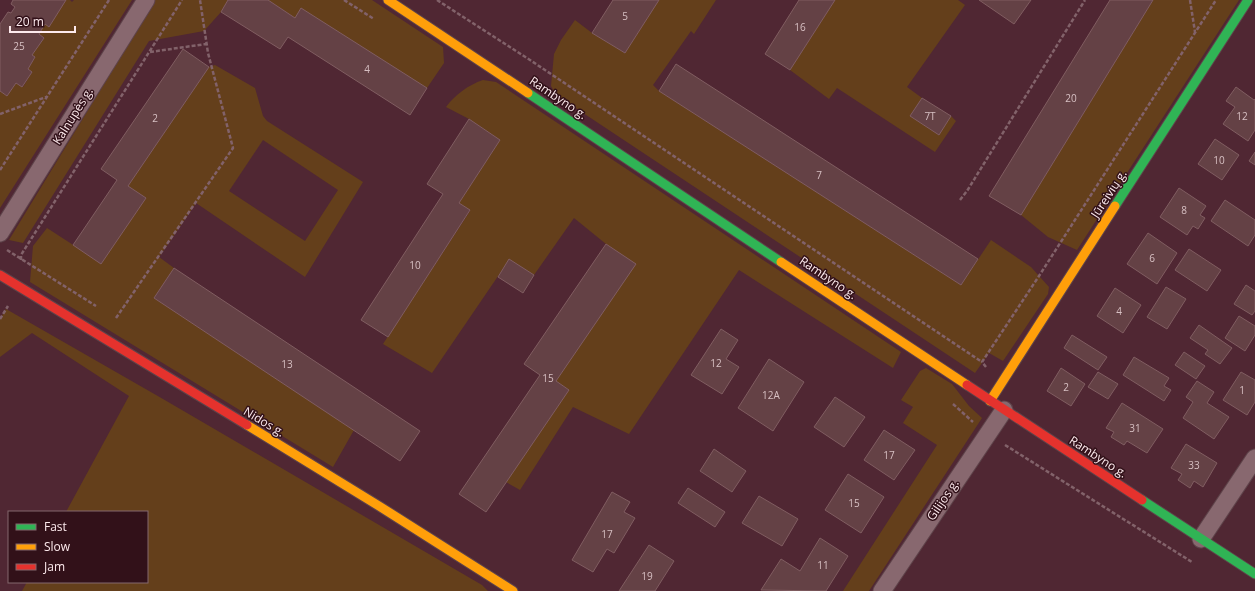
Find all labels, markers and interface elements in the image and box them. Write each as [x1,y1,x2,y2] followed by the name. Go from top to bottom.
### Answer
[10,8,75,34] scale bar
[622,9,628,23] house number: 5
[16,13,44,30] text: 20 m
[794,20,806,34] house number: 16
[13,39,25,53] house number: 25
[364,62,370,76] house number: 4
[526,72,590,123] street label: Rambyno g.
[48,84,97,148] street label: Kalnupės g.
[1065,91,1077,105] house number: 20
[924,109,936,123] house number: 7T
[1236,109,1248,123] house number: 12
[152,111,158,125] house number: 2
[1213,153,1225,167] house number: 10
[1086,166,1131,222] street label: Jūreivių g.
[816,168,822,182] house number: 7
[1181,203,1187,217] house number: 8
[1149,251,1155,265] house number: 6
[796,252,860,303] street label: Rambyno g.
[409,258,421,272] house number: 10
[1116,304,1122,318] house number: 4
[710,356,722,370] house number: 12
[281,357,293,371] house number: 13
[542,371,554,385] house number: 15
[1063,380,1069,394] house number: 2
[1239,383,1245,397] house number: 1
[762,388,781,402] house number: 12A
[241,403,288,440] street label: Nidos g.
[1129,421,1141,435] house number: 31
[1066,432,1131,482] street label: Rambyno g.
[883,448,895,462] house number: 17
[1188,458,1200,472] house number: 33
[923,476,963,524] street label: Gilijos g.
[848,496,860,510] house number: 15
[8,511,148,583] legend
[44,518,67,535] text: Fast
[601,527,613,541] house number: 17
[44,538,71,555] text: Slow
[43,558,65,575] text: Jam
[817,558,829,572] house number: 11
[641,569,653,583] house number: 19

